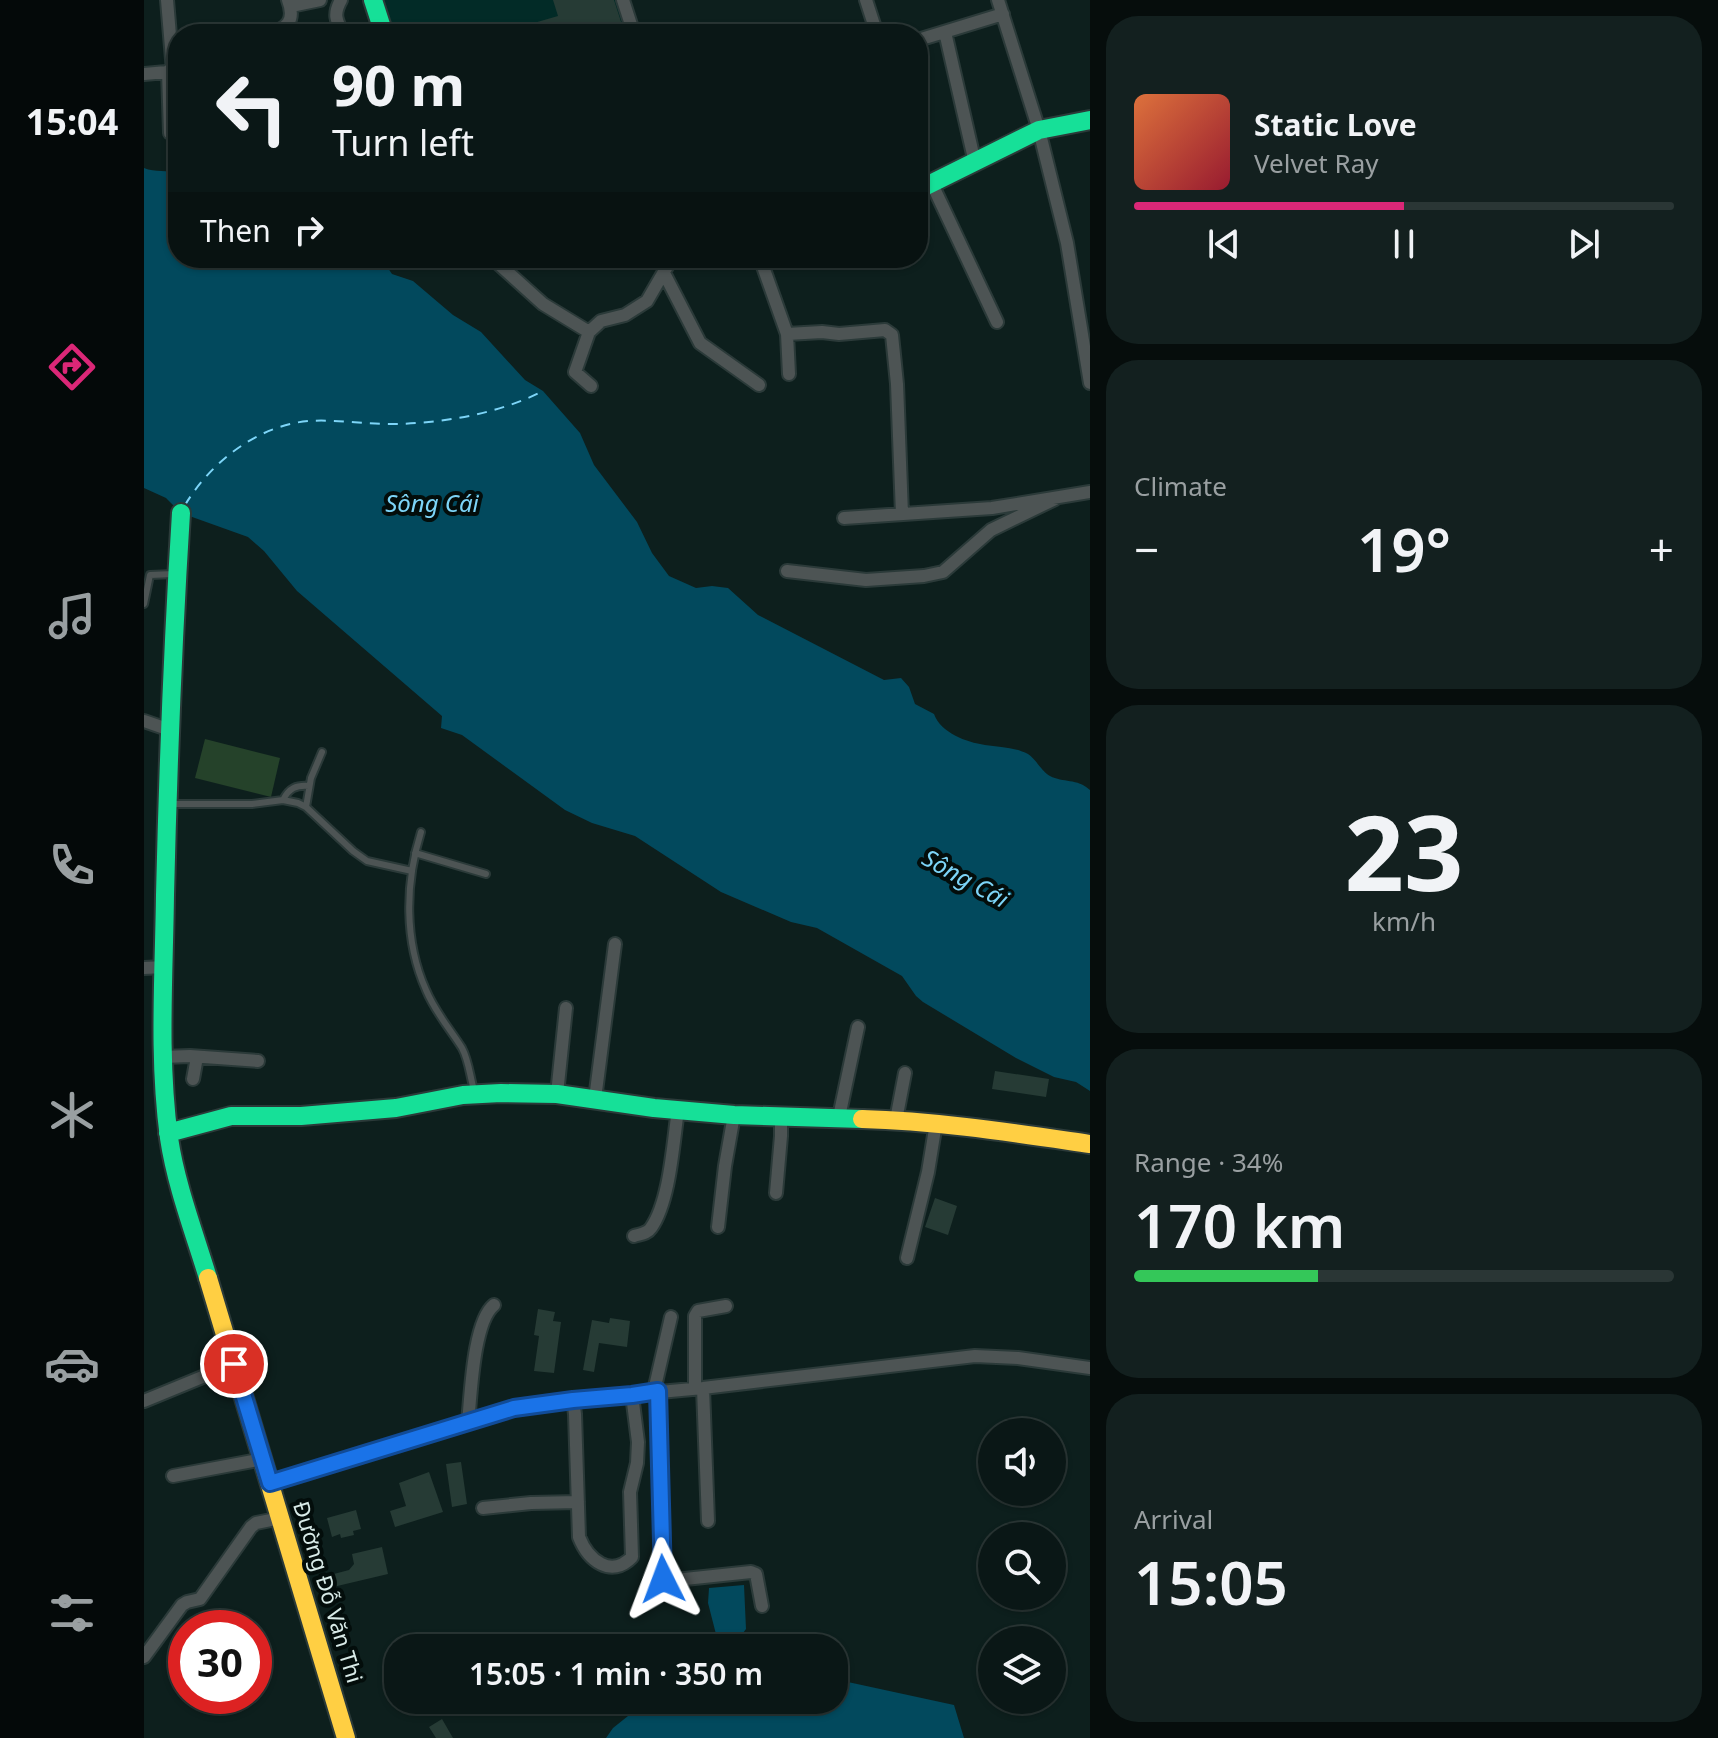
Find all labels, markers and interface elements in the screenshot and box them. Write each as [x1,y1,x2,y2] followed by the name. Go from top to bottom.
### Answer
[332,46,465,122] text: 90 m
[200,56,304,160] icon: left
[26,97,118,146] text: 15:04
[1254,104,1417,145] text: Static Love
[332,118,474,167] text: Turn left
[1254,145,1379,181] text: Velvet Ray
[287,208,331,252] icon: right
[200,210,271,251] text: Then
[1202,222,1246,266] icon: previous
[1382,222,1426,266] icon: pause
[1562,222,1606,266] icon: next
[44,339,100,395] icon: directions
[1134,468,1227,504] text: Climate
[385,486,480,519] water label: Sông Cái
[1357,508,1451,590] text: 19°
[1134,519,1159,579] text: −
[1649,519,1674,579] text: +
[44,588,100,644] icon: music
[1345,780,1463,921] text: 23
[44,837,100,893] icon: phone
[917,841,1015,915] water label: Sông Cái
[1372,903,1436,939] text: km/h
[44,1087,100,1143] icon: climate
[1134,1144,1283,1180] text: Range · 34%
[1134,1184,1345,1266] text: 170 km
[200,1330,268,1398] pin
[44,1336,100,1392] icon: car
[212,1342,256,1386] icon: arrive
[978,1418,1066,1714] map controls
[978,1418,1066,1506] button: sound
[287,1497,371,1686] street label: Đường Đỗ Văn Thi
[1134,1501,1213,1537] text: Arrival
[978,1522,1066,1610] button: search
[621,1537,705,1621] position arrow
[1134,1541,1288,1623] text: 15:05
[44,1585,100,1641] icon: filters
[168,1610,272,1714] speed limit sign: 30
[978,1626,1066,1714] button: layers
[469,1653,763,1694] text: 15:05 · 1 min · 350 m

